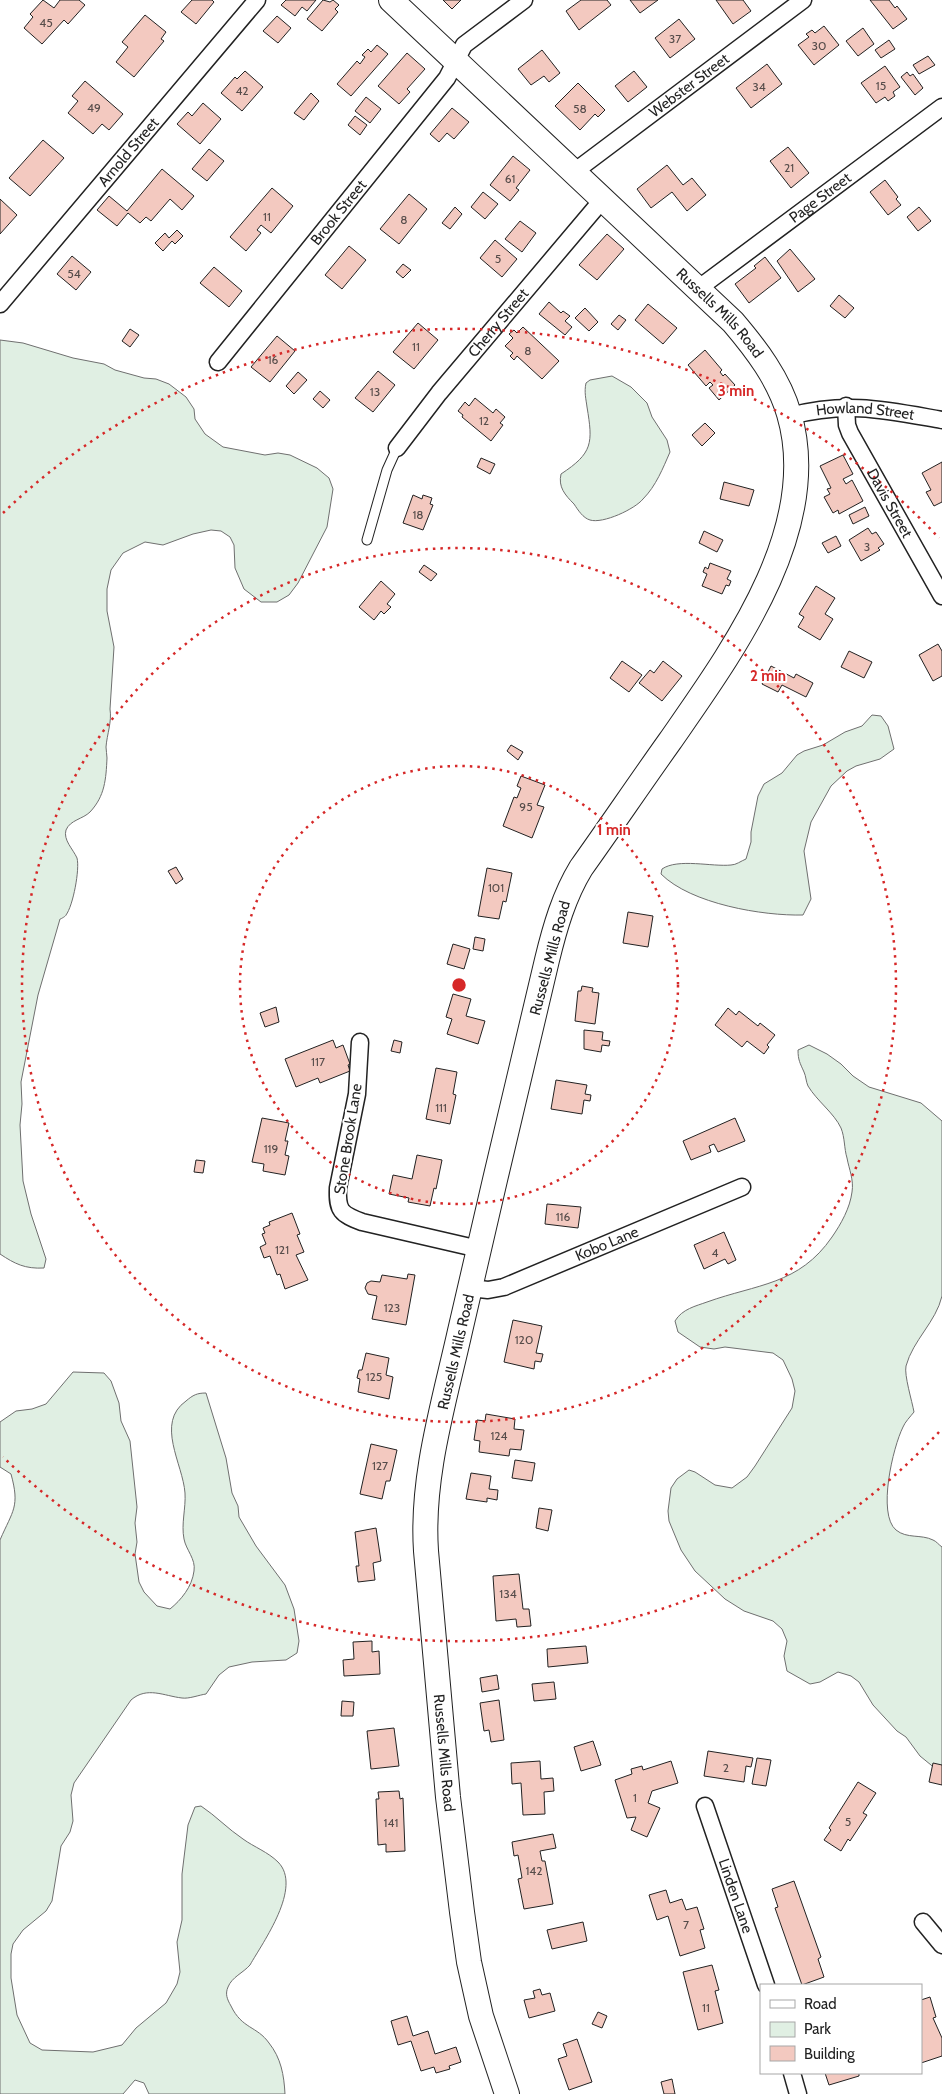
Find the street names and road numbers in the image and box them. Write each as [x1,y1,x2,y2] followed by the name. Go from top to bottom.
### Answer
[646,50,733,121] street label: Webster Street
[94,114,163,190] street label: Arnold Street
[786,169,855,227] street label: Page Street
[307,176,370,249] street label: Brook Street
[672,264,767,361] street label: Russells Mills Road
[464,285,532,361] street label: Cherry Street
[815,399,916,424] street label: Howland Street
[863,465,916,541] street label: Davis Street
[526,899,574,1017] street label: Russells Mills Road
[330,1082,366,1196] street label: Stone Brook Lane
[573,1222,642,1265] street label: Kobo Lane
[434,1293,478,1411] street label: Russells Mills Road
[430,1693,459,1813] street label: Russells Mills Road
[715,1856,757,1936] street label: Linden Lane

